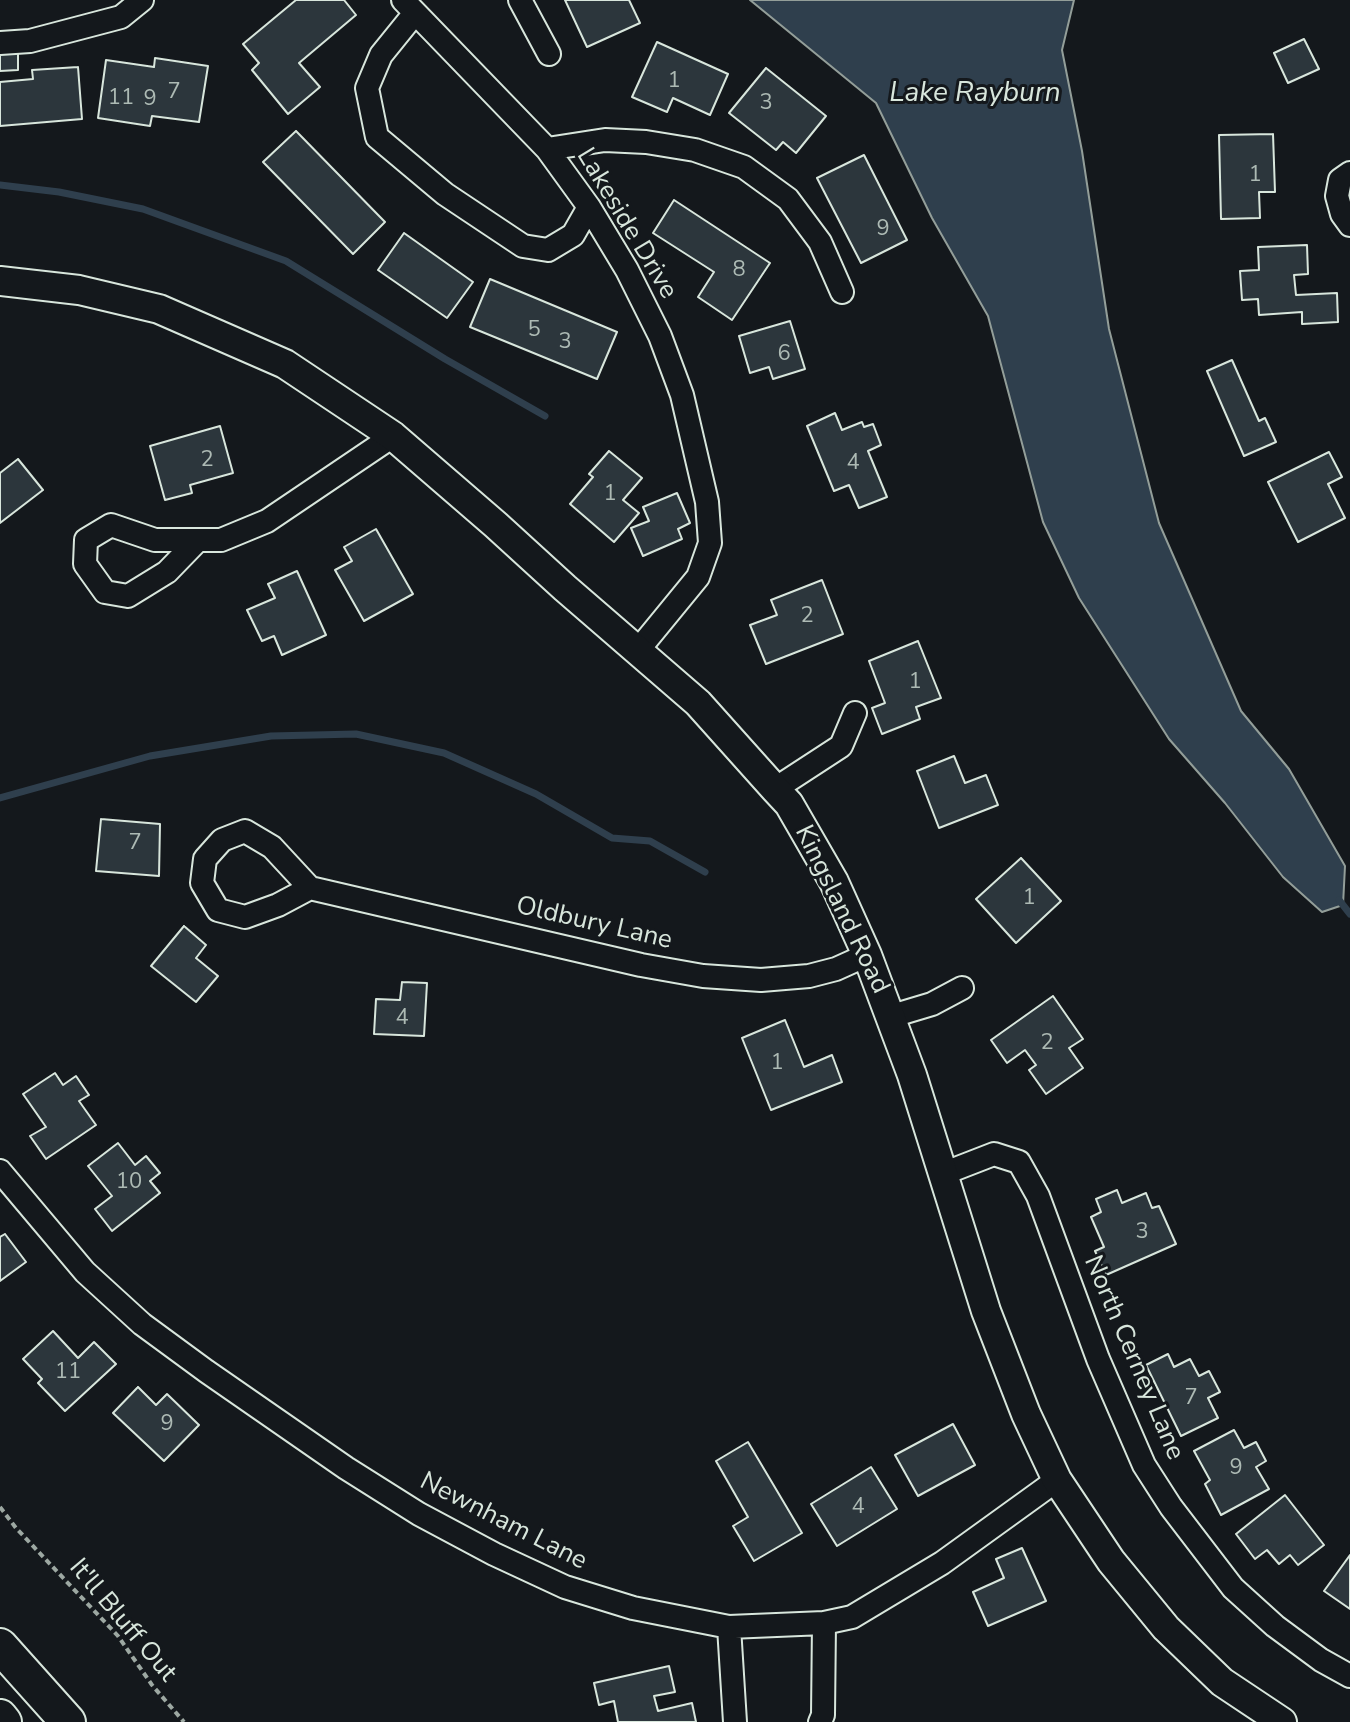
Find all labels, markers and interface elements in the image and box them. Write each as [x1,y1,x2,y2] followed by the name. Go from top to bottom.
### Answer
[667,69,681,95] house number: 1
[889,77,1061,111] water label: Lake Rayburn
[167,80,181,106] house number: 7
[108,86,134,112] house number: 11
[143,87,157,113] house number: 9
[759,91,773,117] house number: 3
[569,143,683,305] street label: Lakeside Drive
[1248,163,1262,189] house number: 1
[876,217,890,243] house number: 9
[732,258,746,284] house number: 8
[527,318,541,344] house number: 5
[558,330,572,356] house number: 3
[777,342,791,368] house number: 6
[200,448,214,474] house number: 2
[846,451,860,477] house number: 4
[603,482,617,508] house number: 1
[800,604,814,630] house number: 2
[908,670,922,696] house number: 1
[787,821,895,999] street label: Kingsland Road
[128,831,142,857] house number: 7
[1022,886,1036,912] house number: 1
[513,891,675,957] street label: Oldbury Lane
[395,1006,409,1032] house number: 4
[1040,1031,1054,1057] house number: 2
[770,1051,784,1077] house number: 1
[116,1170,142,1196] house number: 10
[1135,1220,1149,1246] house number: 3
[1076,1251,1190,1465] street label: North Cerney Lane
[55,1360,81,1386] house number: 11
[1184,1386,1198,1412] house number: 7
[160,1412,174,1438] house number: 9
[1229,1456,1243,1482] house number: 9
[414,1466,592,1578] street label: Newnham Lane
[851,1495,865,1521] house number: 4
[62,1553,182,1689] street label: It'll Bluff Out

